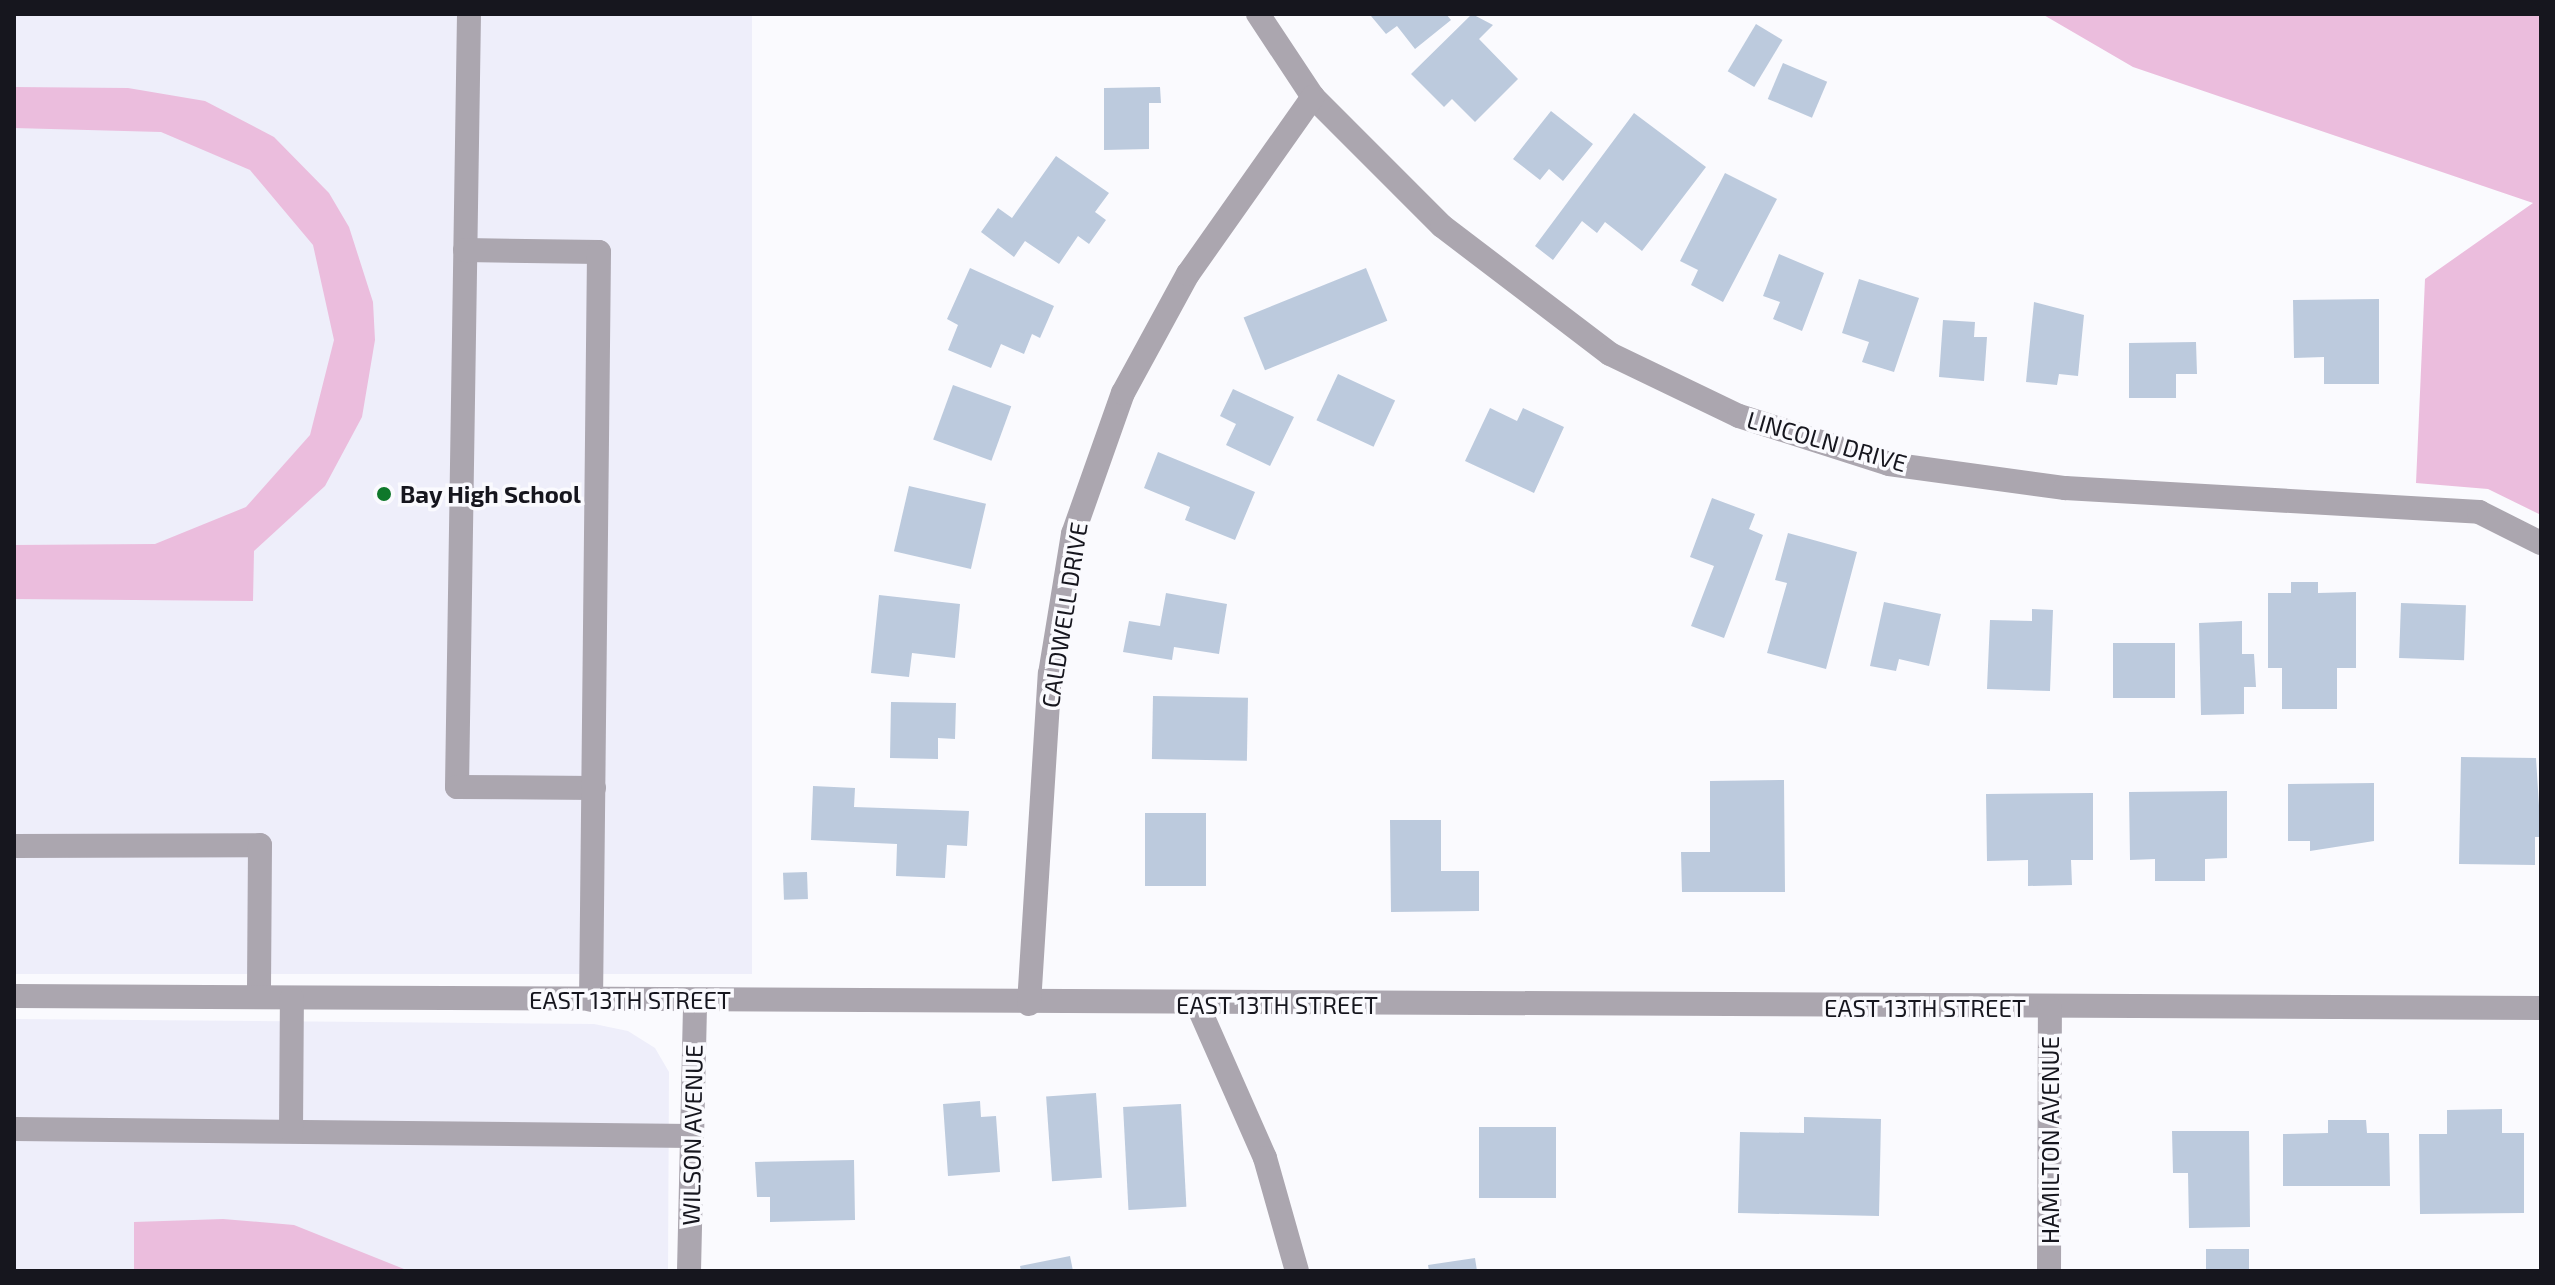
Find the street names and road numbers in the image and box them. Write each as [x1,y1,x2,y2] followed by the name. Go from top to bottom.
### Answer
[1744,404,1910,478] street label: LINCOLN DRIVE
[1035,520,1093,710] street label: CALDWELL DRIVE
[529,986,731,1014] street label: EAST 13TH STREET
[1176,991,1378,1019] street label: EAST 13TH STREET
[1824,994,2026,1022] street label: EAST 13TH STREET
[2036,1036,2064,1244] street label: HAMILTON AVENUE
[676,1044,708,1226] street label: WILSON AVENUE

